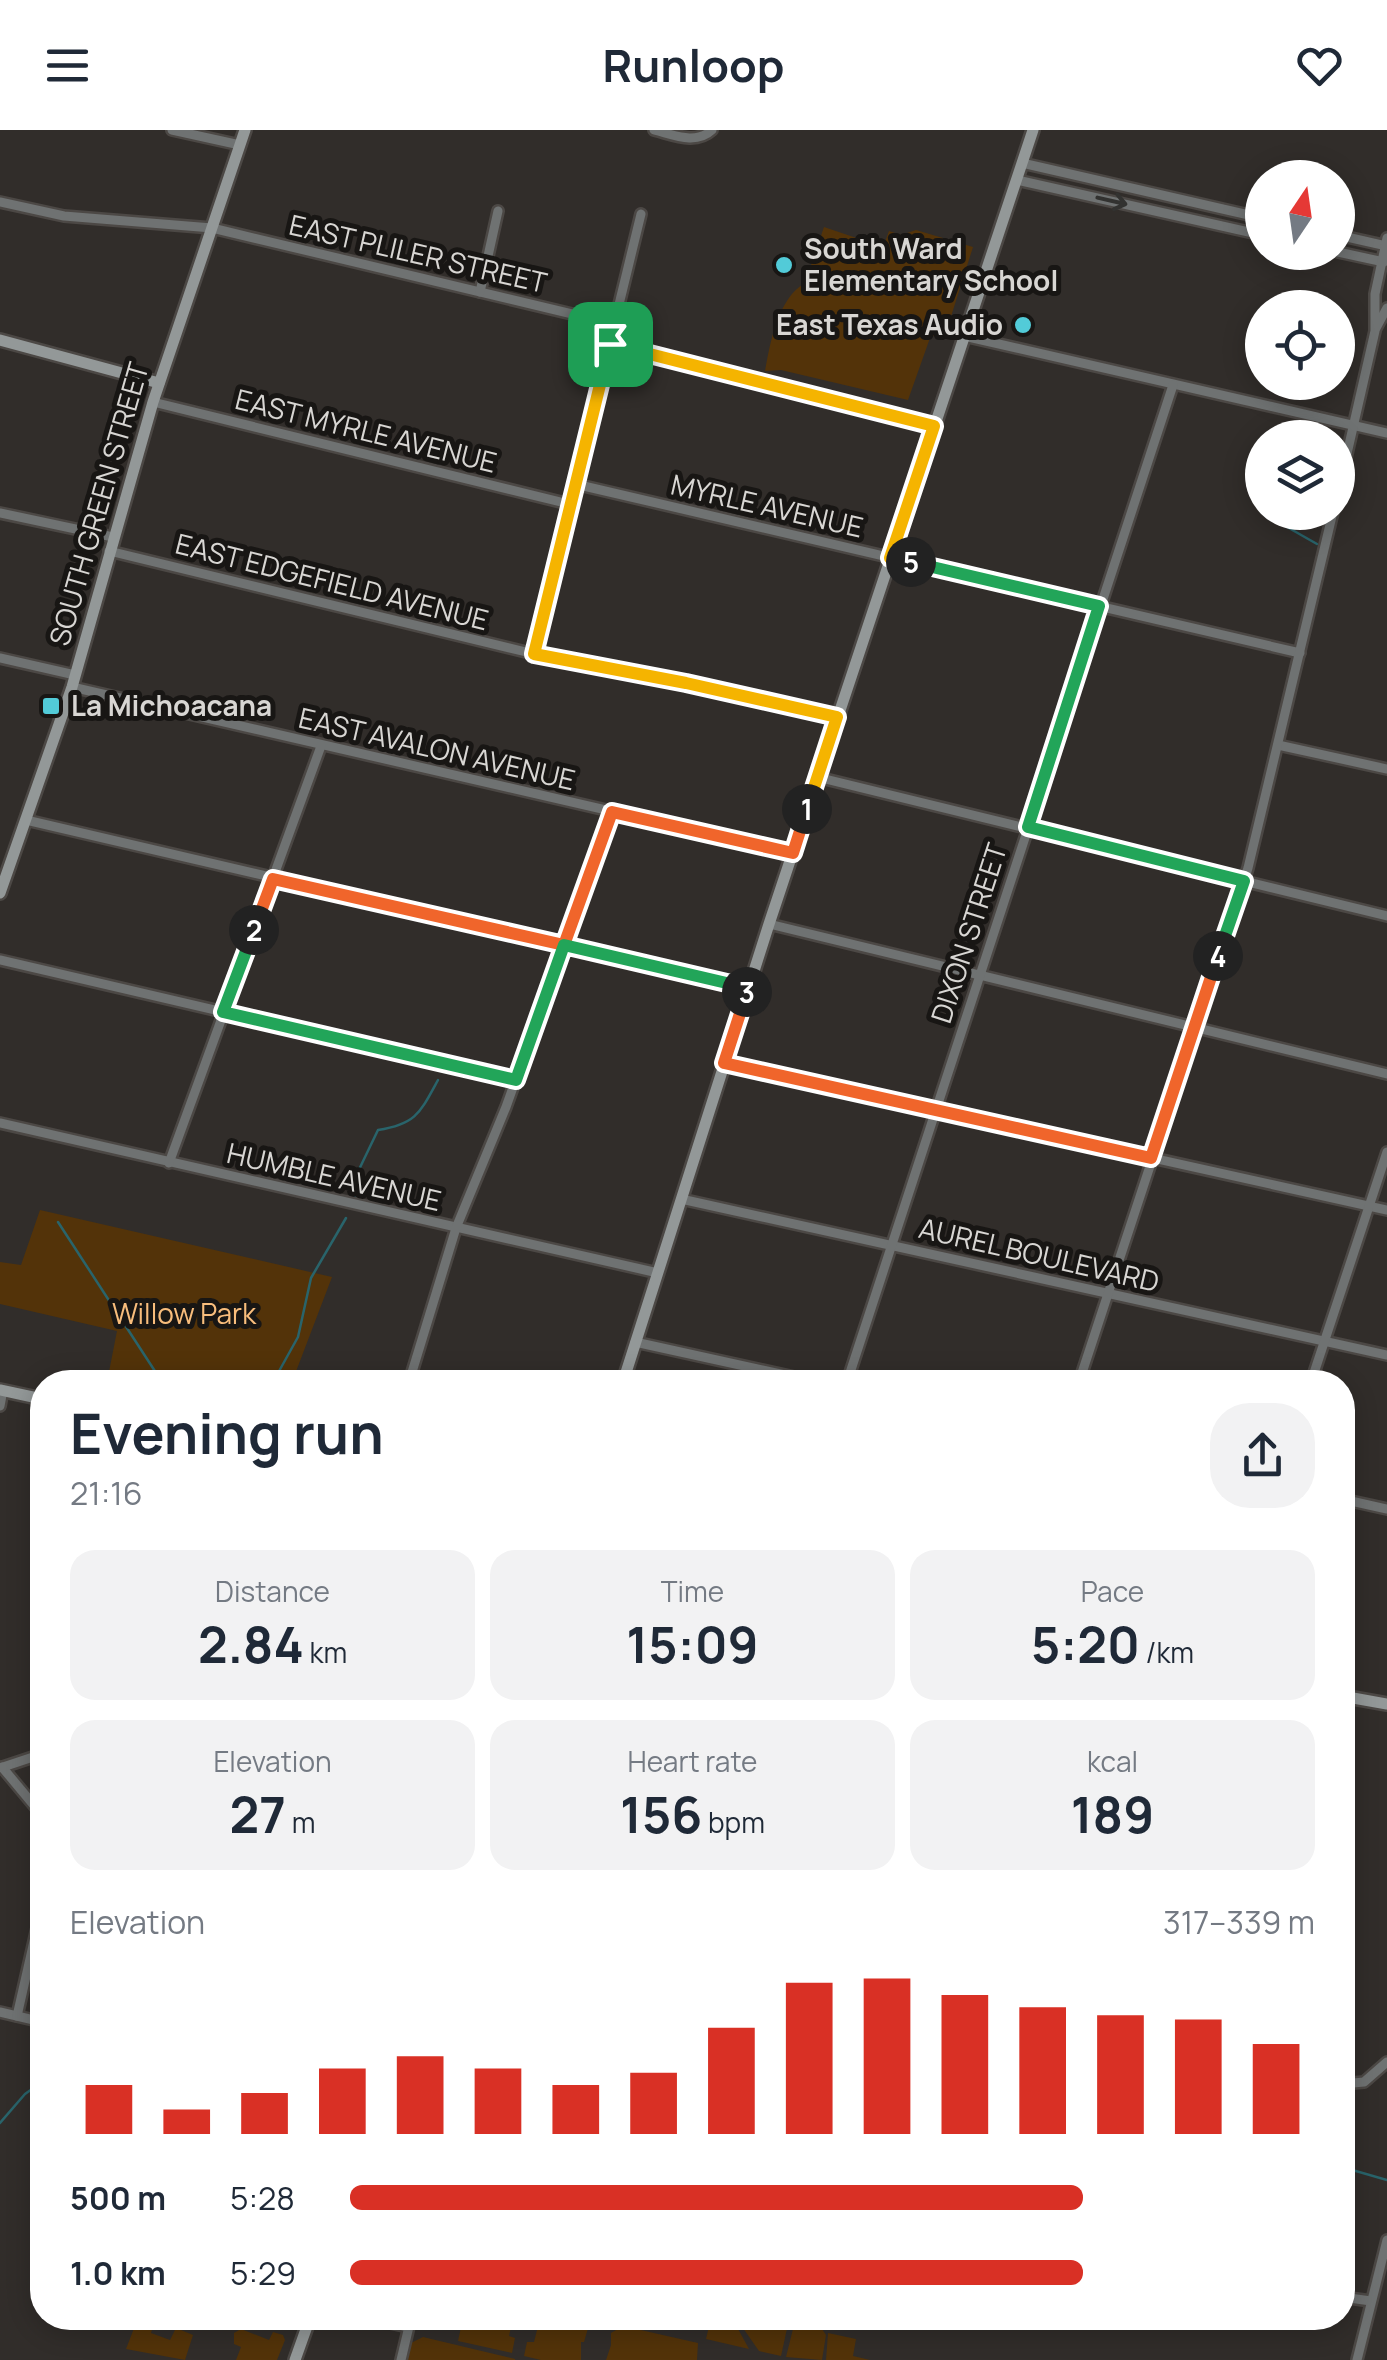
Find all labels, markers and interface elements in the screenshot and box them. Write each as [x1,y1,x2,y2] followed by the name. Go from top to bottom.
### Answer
[603,34,784,96] text: Runloop
[40,38,95,93] icon: menu
[1292,38,1347,93] icon: heart
[1245,160,1355,270] north arrow
[1245,160,1355,530] map controls
[1095,193,1127,211] one-way arrow
[286,205,551,301] street label: EAST PLILER STREET
[804,229,1058,299] place label: South Ward Elementary School
[773,254,795,276] marker: South Ward Elementary School
[1245,290,1355,400] button: locate
[568,302,653,387] pin
[776,305,1003,343] place label: East Texas Audio
[1012,314,1034,336] marker: East Texas Audio
[583,317,638,372] icon: arrive
[39,357,157,650] street label: SOUTH GREEN STREET
[232,379,501,481] street label: EAST MYRLE AVENUE
[1245,420,1355,530] button: layers
[667,464,867,546] street label: MYRLE AVENUE
[172,524,493,638] street label: EAST EDGEFIELD AVENUE
[886,537,936,587] pin: 5
[903,543,919,581] text: 5
[71,686,272,724] place label: La Michoacana
[40,695,62,717] marker: La Michoacana
[295,698,579,798] street label: EAST AVALON AVENUE
[782,784,832,834] pin: 1
[801,790,813,828] text: 1
[921,838,1015,1027] street label: DIXON STREET
[229,905,279,955] pin: 2
[246,911,262,949] text: 2
[1193,931,1243,981] pin: 4
[1209,937,1227,975] text: 4
[722,967,772,1017] pin: 3
[739,973,755,1011] text: 3
[223,1133,445,1219] street label: HUMBLE AVENUE
[915,1208,1163,1300] street label: AUREL BOULEVARD
[112,1294,257,1332] park label: Willow Park
[70,1395,384,1471] text: Evening run
[1210,1403,1315,1508] button: share
[70,1471,143,1515] text: 21:16
[215,1572,330,1610] text: Distance
[661,1572,724,1610] text: Time
[1081,1572,1144,1610] text: Pace
[198,1610,304,1678] text: 2.84
[626,1610,759,1678] text: 15:09
[1031,1610,1140,1678] text: 5:20
[304,1633,347,1671] text: km
[1140,1633,1194,1671] text: /km
[213,1742,332,1780] text: Elevation
[628,1742,757,1780] text: Heart rate
[1087,1742,1138,1780] text: kcal
[230,1780,286,1848] text: 27
[620,1780,702,1848] text: 156
[1071,1780,1154,1848] text: 189
[286,1803,315,1841] text: m
[702,1803,765,1841] text: bpm
[70,1900,205,1944] text: Elevation
[1163,1900,1315,1944] text: 317–339 m
[70,2176,166,2220] text: 500 m
[230,2176,295,2220] text: 5:28
[70,2251,166,2295] text: 1.0 km
[230,2251,296,2295] text: 5:29

